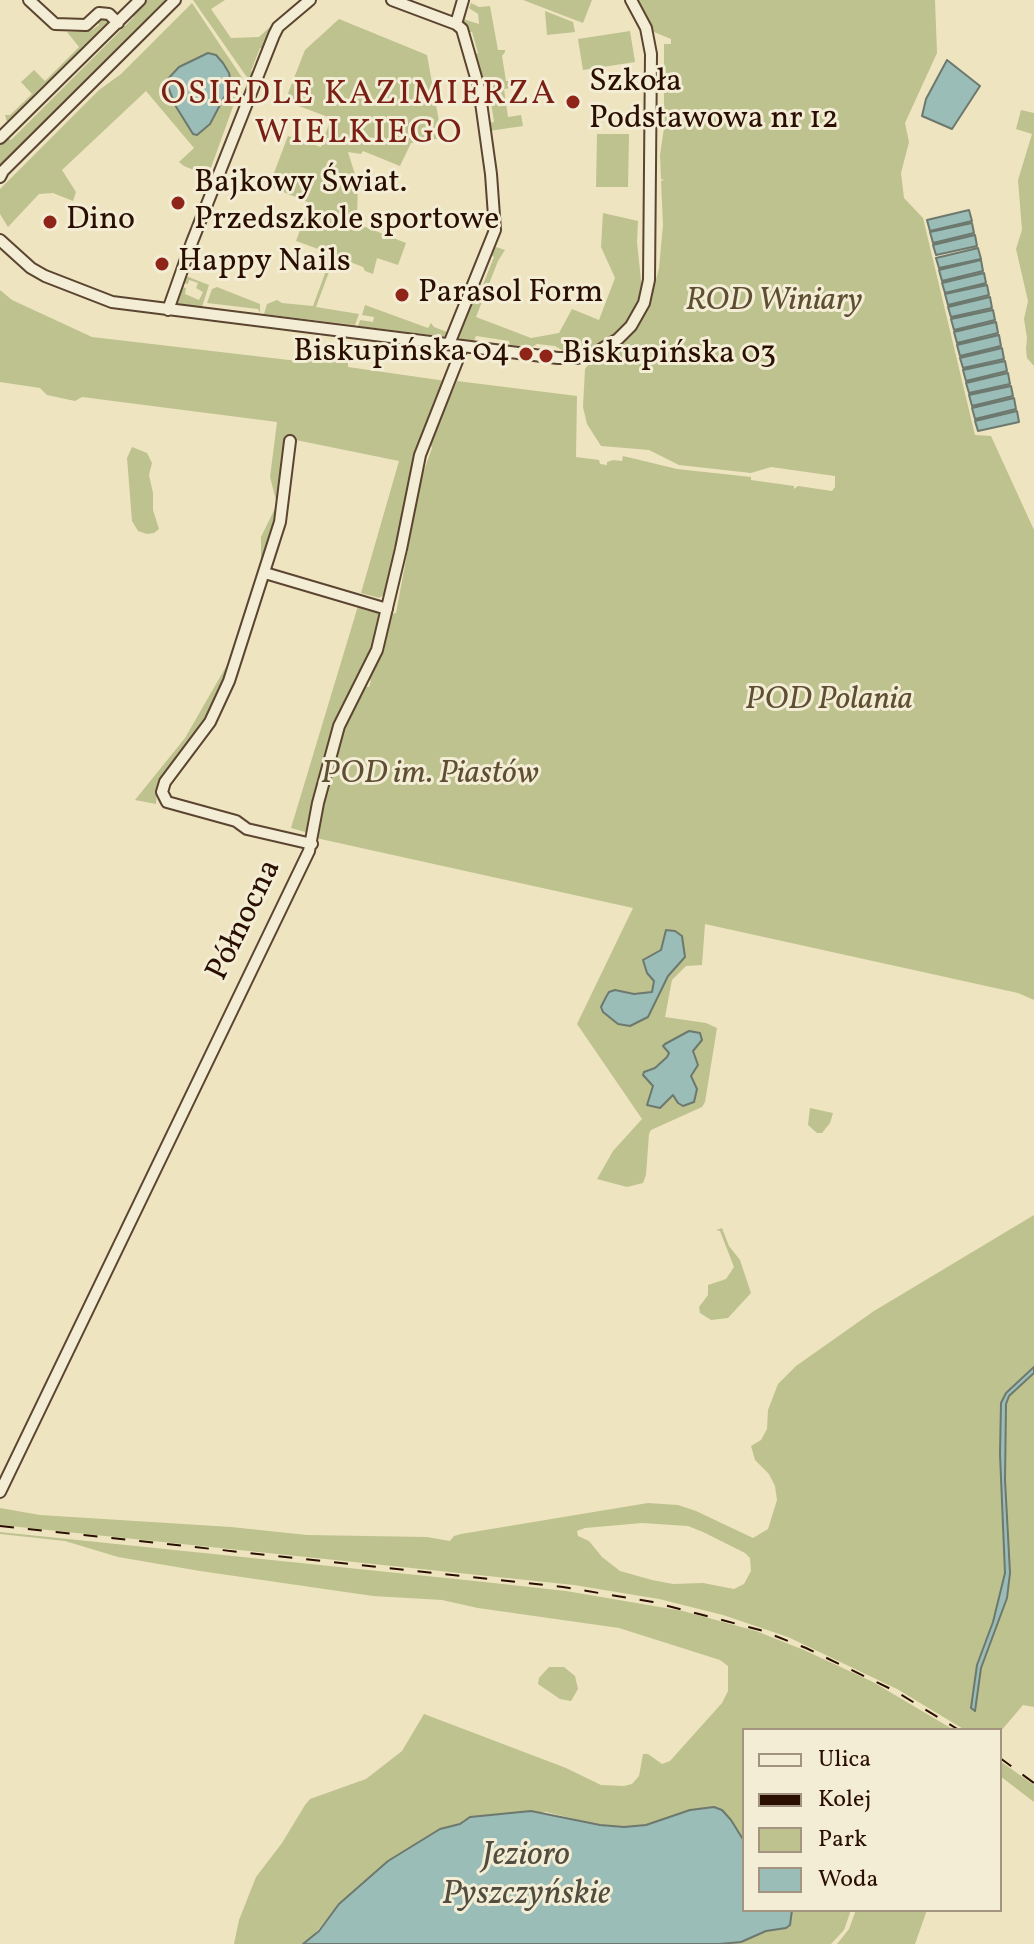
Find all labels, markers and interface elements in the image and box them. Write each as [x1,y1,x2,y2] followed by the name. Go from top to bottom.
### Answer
[589,65,839,140] place label: Szkoła Podstawowa nr 12
[161,77,557,156] district label: OSIEDLE KAZIMIERZA WIELKIEGO
[564,93,582,111] marker: Szkoła Podstawowa nr 12
[194,166,499,241] place label: Bajkowy Świat. Przedszkole sportowe
[169,194,187,212] marker: Bajkowy Świat. Przedszkole sportowe
[66,203,135,241] place label: Dino
[41,213,59,231] marker: Dino
[178,245,351,283] place label: Happy Nails
[153,255,171,273] marker: Happy Nails
[418,276,603,314] place label: Parasol Form
[686,284,862,322] park label: ROD Winiary
[393,286,411,304] marker: Parasol Form
[293,335,510,373] place label: Biskupińska 04
[562,337,776,375] place label: Biskupińska 03
[517,345,535,363] marker: Biskupińska 04
[537,347,555,365] marker: Biskupińska 03
[745,683,913,721] park label: POD Polania
[321,757,539,795] park label: POD im. Piastów
[200,854,292,988] street label: Północna
[742,1728,1002,1912] legend
[818,1743,871,1777] text: Ulica
[818,1783,871,1817] text: Kolej
[818,1823,867,1857] text: Park
[442,1838,610,1918] water label: Jezioro Pyszczyńskie
[818,1863,878,1897] text: Woda

